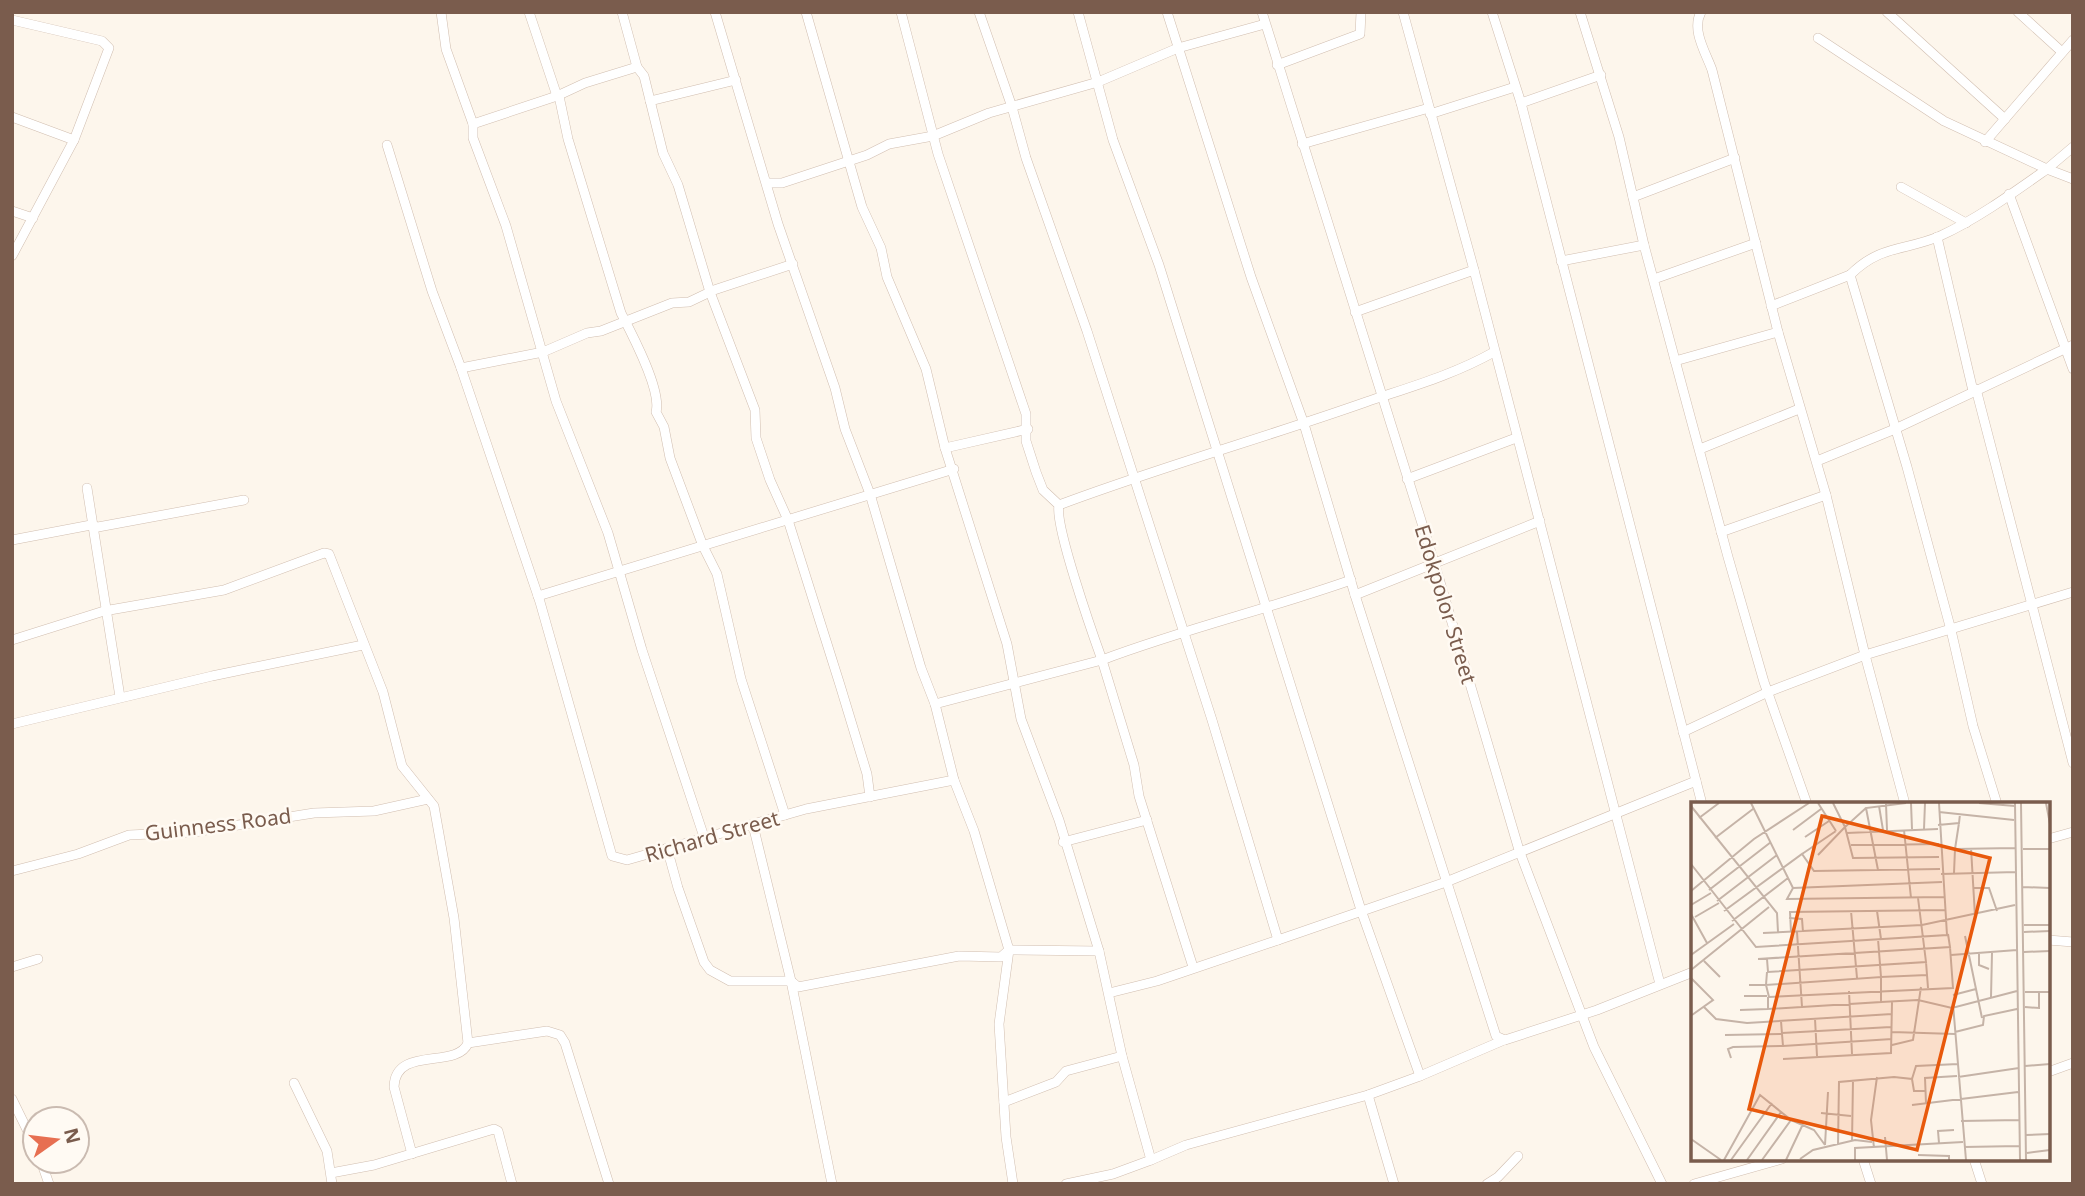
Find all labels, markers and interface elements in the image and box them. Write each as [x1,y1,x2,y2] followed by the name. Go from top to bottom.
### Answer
[1408,521,1484,687] street label: Edokpolor Street
[143,801,293,847] street label: Guinness Road
[1691,802,2050,1161] inset map
[642,803,783,869] street label: Richard Street
[21,1105,91,1175] north arrow
[58,1125,87,1147] text: N

